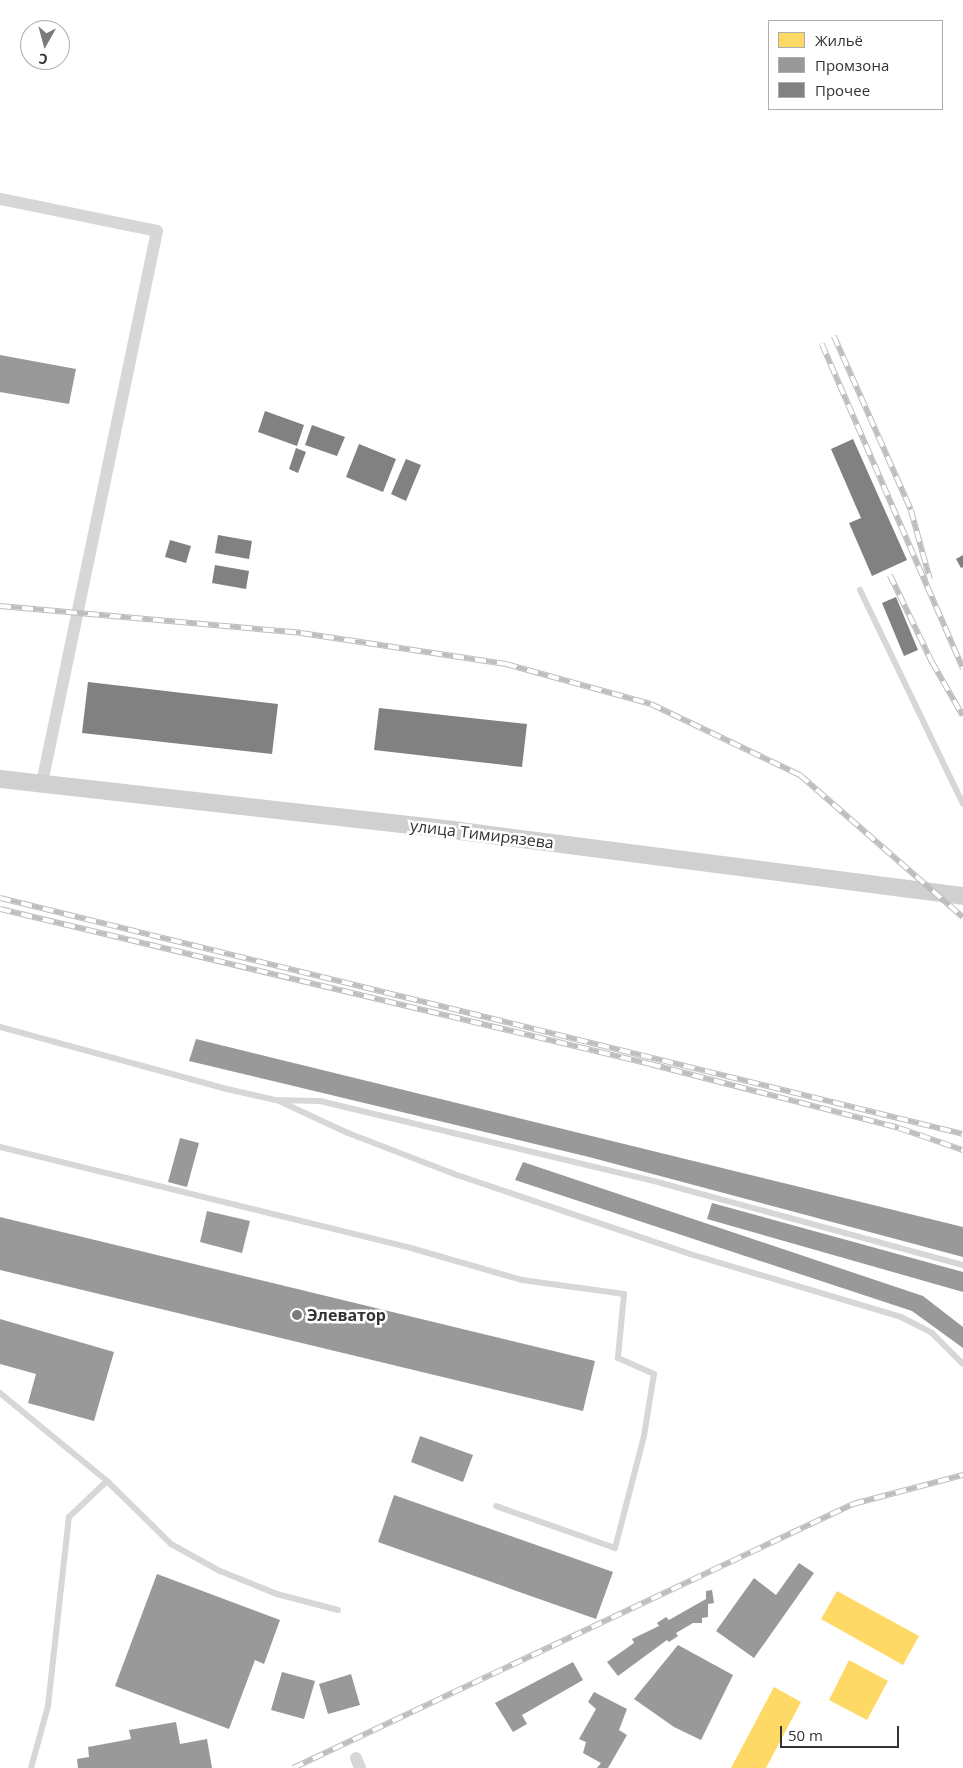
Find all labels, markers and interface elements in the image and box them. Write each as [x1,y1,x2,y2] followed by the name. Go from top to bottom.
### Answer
[20,20,70,70] north arrow
[768,20,943,110] legend
[815,30,863,50] text: Жильё
[38,49,49,69] text: С
[815,55,889,75] text: Промзона
[815,80,870,100] text: Прочее
[409,816,555,852] street label: улица Тимирязева
[307,1305,386,1325] place label: Элеватор
[291,1309,303,1321] marker: Элеватор
[783,1716,902,1748] scale bar
[788,1725,823,1745] text: 50 m

